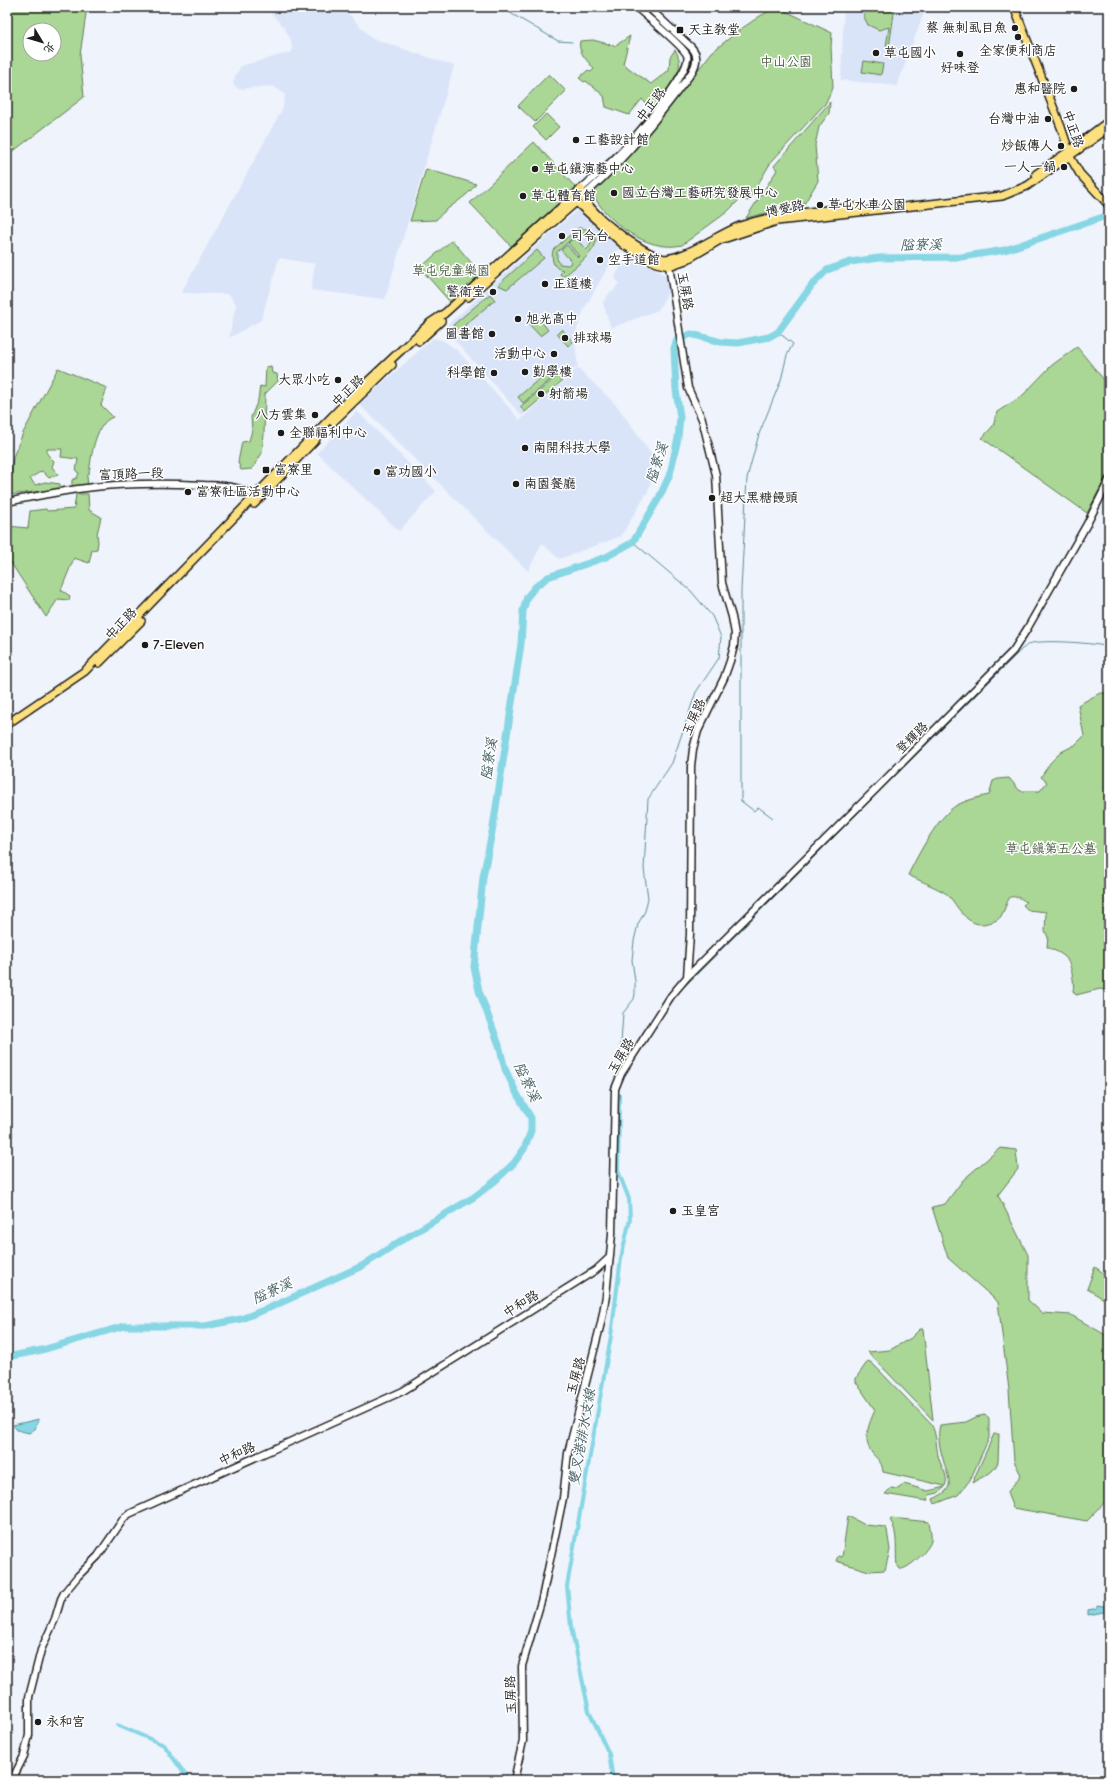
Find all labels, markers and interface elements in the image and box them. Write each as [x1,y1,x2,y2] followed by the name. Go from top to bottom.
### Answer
[925,20,1007,36] place label: 蔡 無刺虱目魚
[22,22,62,62] north arrow
[688,22,740,38] place label: 天主教堂
[1010,23,1020,33] marker: 蔡 無刺虱目魚
[675,25,685,35] marker: 天主教堂
[1013,32,1023,42] marker: 全家便利商店
[41,40,58,56] text: 北
[979,43,1057,59] place label: 全家便利商店
[884,45,936,61] place label: 草屯國小
[871,48,881,58] marker: 草屯國小
[955,49,965,59] marker: 好味登
[760,54,812,70] park label: 中山公園
[940,60,980,76] place label: 好味登
[1014,81,1066,97] place label: 惠和醫院
[1069,84,1079,94] marker: 惠和醫院
[633,85,669,125] street label: 中正路
[1059,108,1087,150] street label: 中正路
[988,111,1040,127] place label: 台灣中油
[1043,114,1053,124] marker: 台灣中油
[584,132,649,148] place label: 工藝設計館
[571,135,581,145] marker: 工藝設計館
[1001,138,1053,154] place label: 炒飯傳人
[1056,141,1066,151] marker: 炒飯傳人
[1004,159,1056,175] place label: 一人一鍋
[543,161,634,177] place label: 草屯鎮演藝中心
[1059,162,1069,172] marker: 一人一鍋
[530,164,540,174] marker: 草屯鎮演藝中心
[622,185,778,201] place label: 國立台灣工藝研究發展中心
[531,188,596,204] place label: 草屯體育館
[609,188,619,198] marker: 國立台灣工藝研究發展中心
[518,191,528,201] marker: 草屯體育館
[764,197,806,221] street label: 博愛路
[828,197,906,213] place label: 草屯水車公園
[815,200,825,210] marker: 草屯水車公園
[570,228,609,244] place label: 司令台
[557,231,567,241] marker: 司令台
[900,236,943,254] water label: 隘寮溪
[608,252,660,268] place label: 空手道館
[595,255,605,265] marker: 空手道館
[412,263,490,279] park label: 草屯兒童樂園
[674,270,696,312] street label: 玉屏路
[553,276,592,292] place label: 正道樓
[540,279,550,289] marker: 正道樓
[446,284,485,300] place label: 警衛室
[488,287,498,297] marker: 警衛室
[526,311,578,327] place label: 旭光高中
[513,314,523,324] marker: 旭光高中
[445,326,484,342] place label: 圖書館
[487,329,497,339] marker: 圖書館
[573,330,612,346] place label: 排球場
[560,333,570,343] marker: 排球場
[494,346,546,362] place label: 活動中心
[549,349,559,359] marker: 活動中心
[533,364,572,380] place label: 勤學樓
[447,365,486,381] place label: 科學館
[520,367,530,377] marker: 勤學樓
[489,368,499,378] marker: 科學館
[278,372,330,388] place label: 大眾小吃
[328,372,368,410] street label: 中正路
[333,375,343,385] marker: 大眾小吃
[549,386,588,402] place label: 射箭場
[536,389,546,399] marker: 射箭場
[255,407,307,423] place label: 八方雲集
[310,410,320,420] marker: 八方雲集
[289,425,367,441] place label: 全聯福利中心
[276,428,286,438] marker: 全聯福利中心
[642,439,672,486] water label: 隘寮溪
[533,440,611,456] place label: 南開科技大學
[520,443,530,453] marker: 南開科技大學
[274,462,313,478] place label: 富寮里
[385,464,437,480] place label: 富功國小
[98,465,164,483] street label: 富頂路一段
[261,465,271,475] marker: 富寮里
[372,467,382,477] marker: 富功國小
[524,476,576,492] place label: 南園餐廳
[511,479,521,489] marker: 南園餐廳
[196,484,300,500] place label: 富寮社區活動中心
[183,487,193,497] marker: 富寮社區活動中心
[720,490,798,506] place label: 超大黑糖饅頭
[707,493,717,503] marker: 超大黑糖饅頭
[102,604,140,644] street label: 中正路
[153,637,204,653] place label: 7-Eleven
[140,640,150,650] marker: 7-Eleven
[679,696,709,738] street label: 玉屏路
[893,719,931,757] street label: 登輝路
[477,736,501,781] water label: 隘寮溪
[1005,841,1097,857] park label: 草屯鎮第五公墓
[604,1035,638,1077] street label: 玉屏路
[510,1059,544,1105] water label: 隘寮溪
[681,1203,720,1219] place label: 玉皇宮
[668,1206,678,1216] marker: 玉皇宮
[249,1274,296,1307] water label: 隘寮溪
[500,1287,542,1321] street label: 中和路
[563,1355,589,1397] street label: 玉屏路
[565,1386,599,1487] water label: 雙叉港排水支線
[216,1439,258,1469] street label: 中和路
[502,1675,520,1715] street label: 玉屏路
[46,1714,85,1730] place label: 永和宮
[33,1717,43,1727] marker: 永和宮

